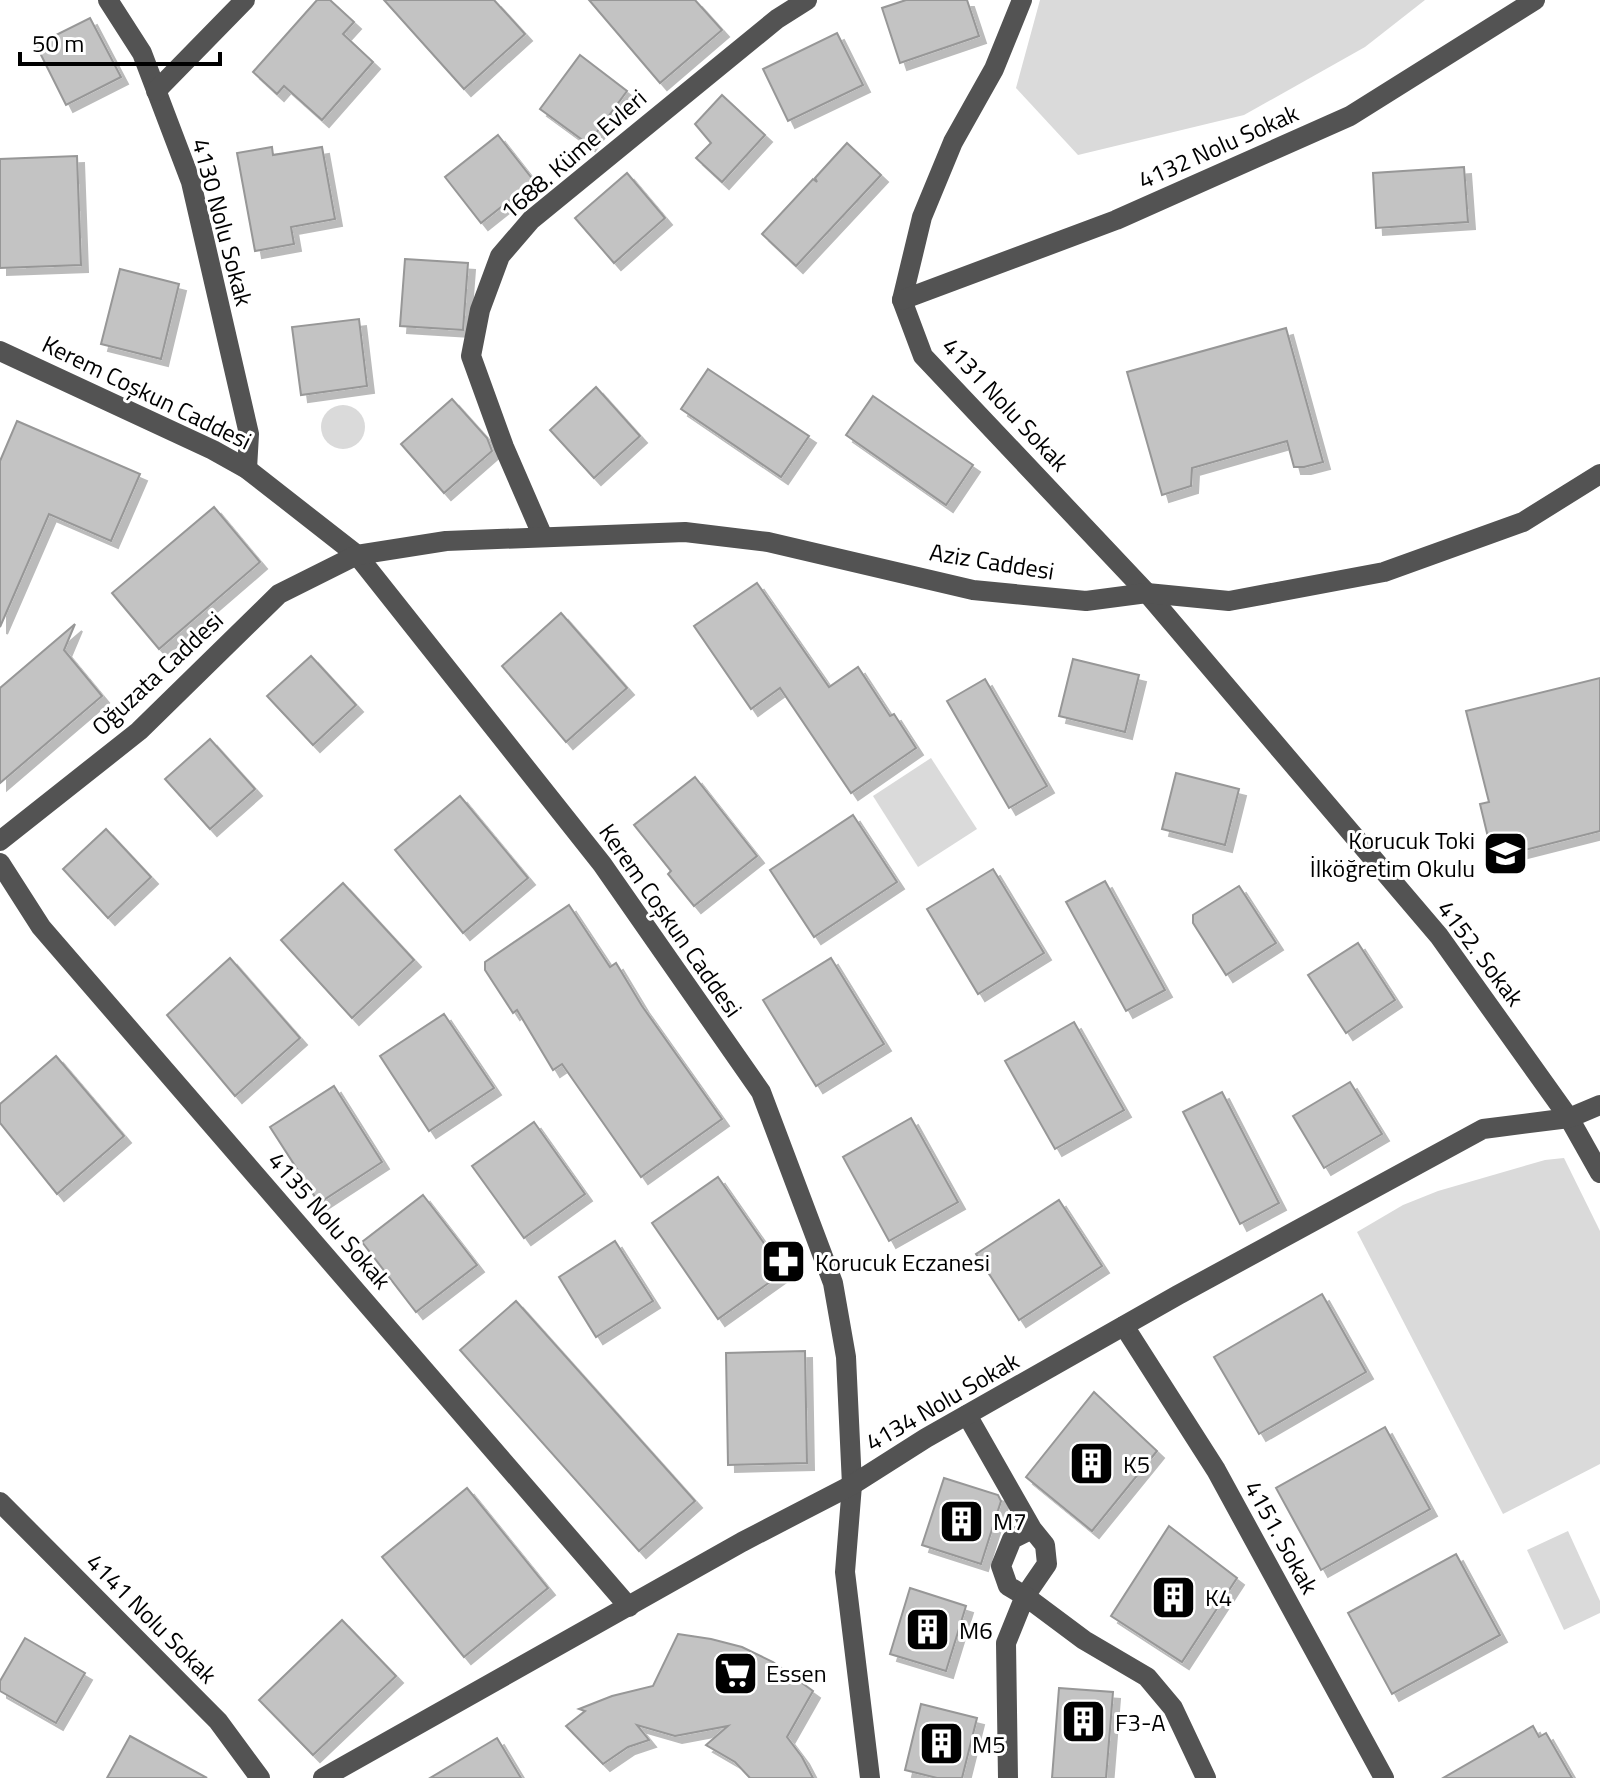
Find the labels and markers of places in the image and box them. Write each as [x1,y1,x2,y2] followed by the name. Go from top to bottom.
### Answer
[1310,822,1475,886] place label: Korucuk Toki İlköğretim Okulu
[1482,830,1530,878] school or university icon: Korucuk Toki İlköğretim Okulu
[760,1238,808,1286] pharmacy icon: Korucuk Eczanesi
[815,1244,990,1280] place label: Korucuk Eczanesi
[1068,1440,1116,1488] building icon: K5
[1123,1446,1150,1482] place label: K5
[938,1497,986,1545] building icon: M7
[993,1503,1027,1539] place label: M7
[1150,1573,1198,1621] building icon: K4
[1205,1579,1232,1615] place label: K4
[904,1606,952,1654] building icon: M6
[959,1612,993,1648] place label: M6
[711,1649,759,1697] supermarket icon: Essen
[766,1655,827,1691] place label: Essen
[1060,1698,1108,1746] building icon: F3-A
[1115,1704,1166,1740] place label: F3-A
[917,1720,965,1768] building icon: M5
[972,1726,1006,1762] place label: M5

